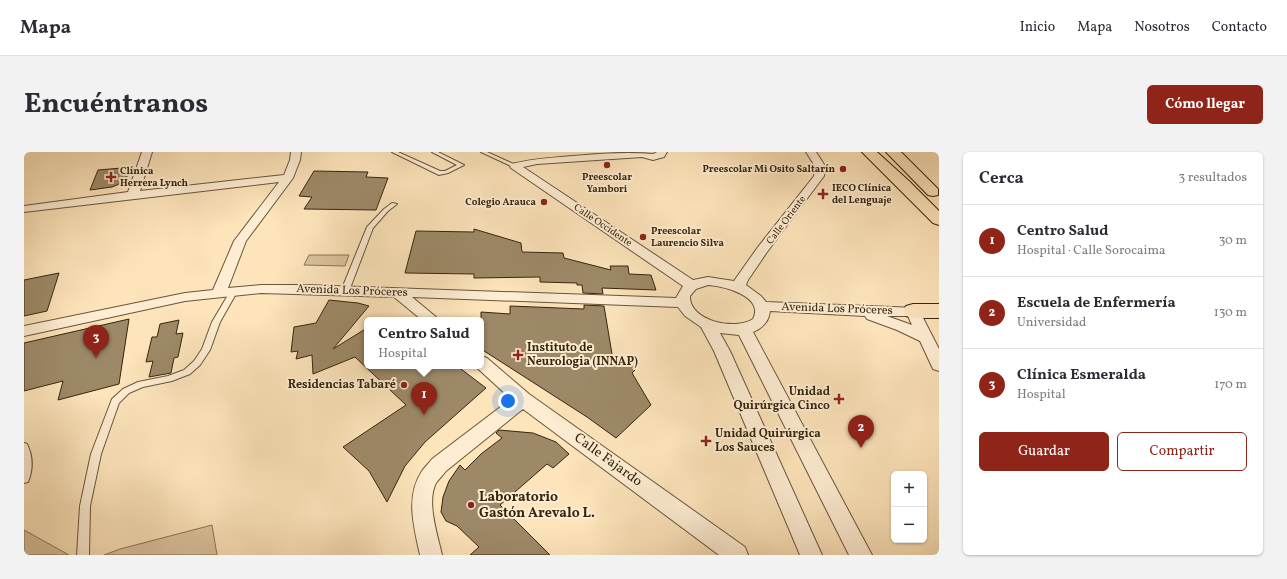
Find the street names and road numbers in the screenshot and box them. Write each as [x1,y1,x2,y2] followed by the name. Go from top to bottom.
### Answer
[763,193,809,247] street label: Calle Oriente
[571,200,635,250] street label: Calle Occidente
[296,281,408,301] street label: Avenida Los Próceres
[781,299,893,319] street label: Avenida Los Próceres
[570,429,646,491] street label: Calle Fajardo

